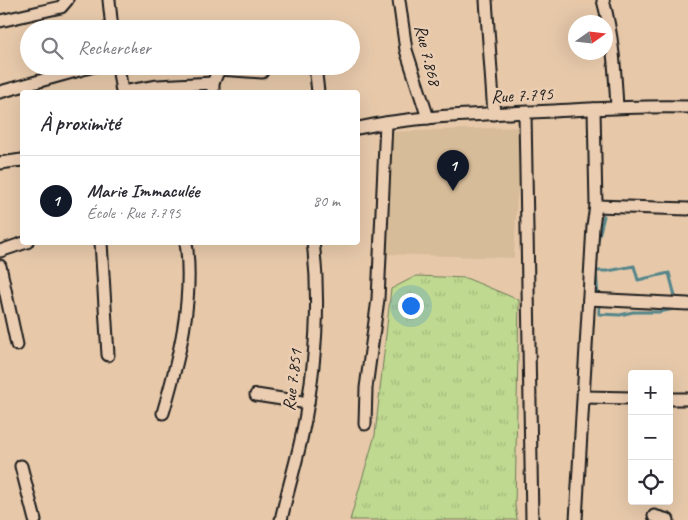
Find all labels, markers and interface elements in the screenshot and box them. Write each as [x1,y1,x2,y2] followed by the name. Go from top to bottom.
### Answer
[568,15,613,60] north arrow
[20,20,360,75] search box
[410,22,447,90] street label: Rue 7.868
[38,34,66,62] icon: search
[78,36,151,60] text: Rechercher
[490,82,554,108] street label: Rue 7.795
[40,110,120,136] text: À proximité
[437,150,469,191] pin: 1
[87,179,199,203] text: Marie Immaculée
[52,191,60,211] text: 1
[313,191,340,211] text: 80 m
[87,203,181,223] text: École · Rue 7.795
[398,293,424,319] your location
[277,347,307,412] street label: Rue 7.851
[628,370,673,505] map controls
[628,370,673,415] button: +
[628,415,673,460] button: −
[628,460,673,505] button: locate

